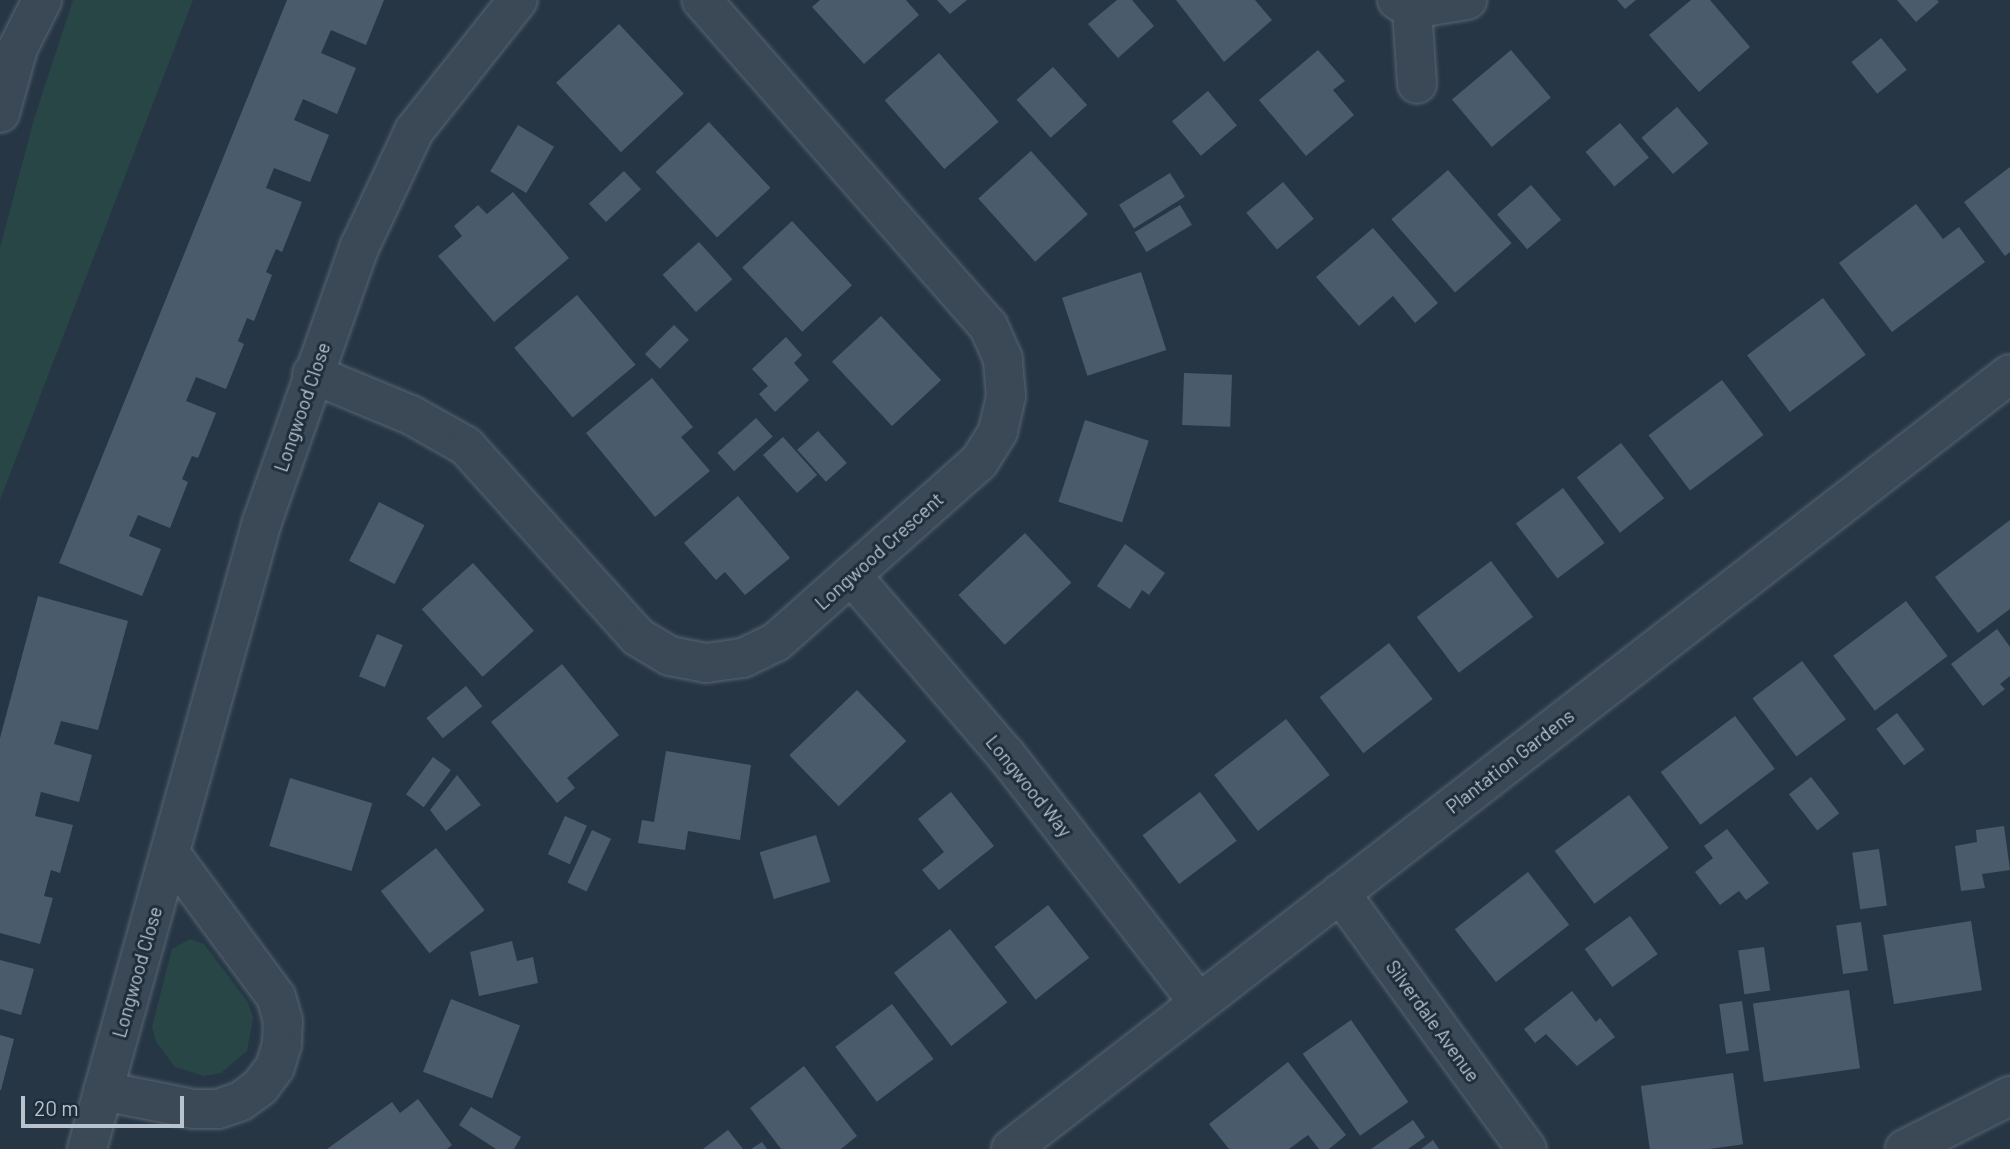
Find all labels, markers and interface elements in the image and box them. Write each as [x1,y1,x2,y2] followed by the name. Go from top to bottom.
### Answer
[269,339,335,475] street label: Longwood Close
[810,488,948,614] street label: Longwood Crescent
[1441,704,1579,818] street label: Plantation Gardens
[981,731,1077,841] street label: Longwood Way
[107,904,167,1040] street label: Longwood Close
[1381,956,1485,1086] street label: Silverdale Avenue
[24,1082,187,1126] scale bar
[34,1095,79,1120] text: 20 m

